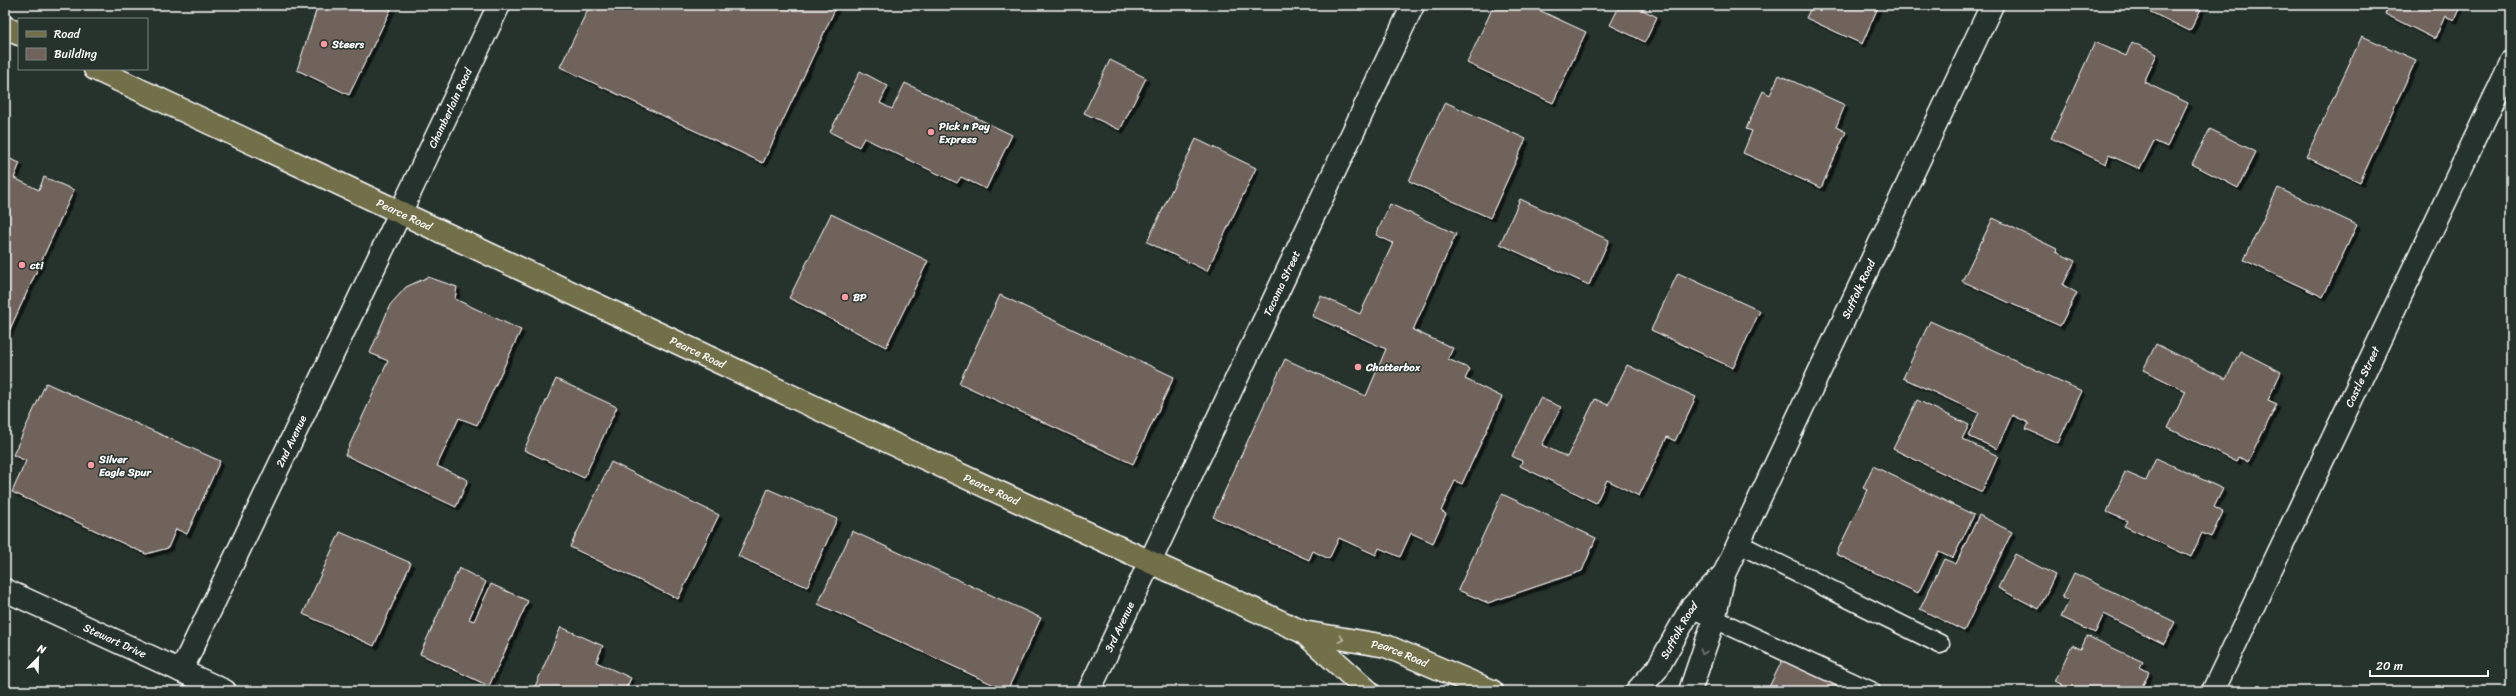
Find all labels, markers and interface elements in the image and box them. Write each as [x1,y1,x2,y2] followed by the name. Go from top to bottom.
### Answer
[18,18,148,70] legend
[54,23,81,45] text: Road
[331,35,365,54] place label: Steers
[319,39,329,49] marker: Steers
[54,43,97,65] text: Building
[423,64,478,152] street label: Chamberlain Road
[939,117,990,149] place label: Pick n Pay Express
[926,127,936,137] marker: Pick n Pay Express
[373,194,436,237] street label: Pearce Road
[1258,247,1306,319] street label: Tecoma Street
[1837,255,1881,322] street label: Suffolk Road
[29,256,44,275] place label: cti
[17,260,27,270] marker: cti
[853,288,867,307] place label: BP
[840,292,850,302] marker: BP
[667,331,730,374] street label: Pearce Road
[2340,343,2386,411] street label: Castle Street
[1365,358,1421,377] place label: Chatterbox
[1353,362,1363,372] marker: Chatterbox
[271,411,312,471] street label: 2nd Avenue
[98,450,152,482] place label: Silver Eagle Spur
[86,460,96,470] marker: Silver Eagle Spur
[960,468,1023,511] street label: Pearce Road
[1655,596,1703,663] street label: Suffolk Road
[1100,598,1140,656] street label: 3rd Avenue
[80,618,150,664] street label: Stewart Drive
[1338,634,1344,642] one-way arrow
[1370,635,1432,673] street label: Pearce Road
[18,638,58,678] north arrow
[34,639,49,660] text: N
[1700,648,1708,655] one-way arrow
[2370,652,2488,678] scale bar
[2376,655,2403,677] text: 20 m

